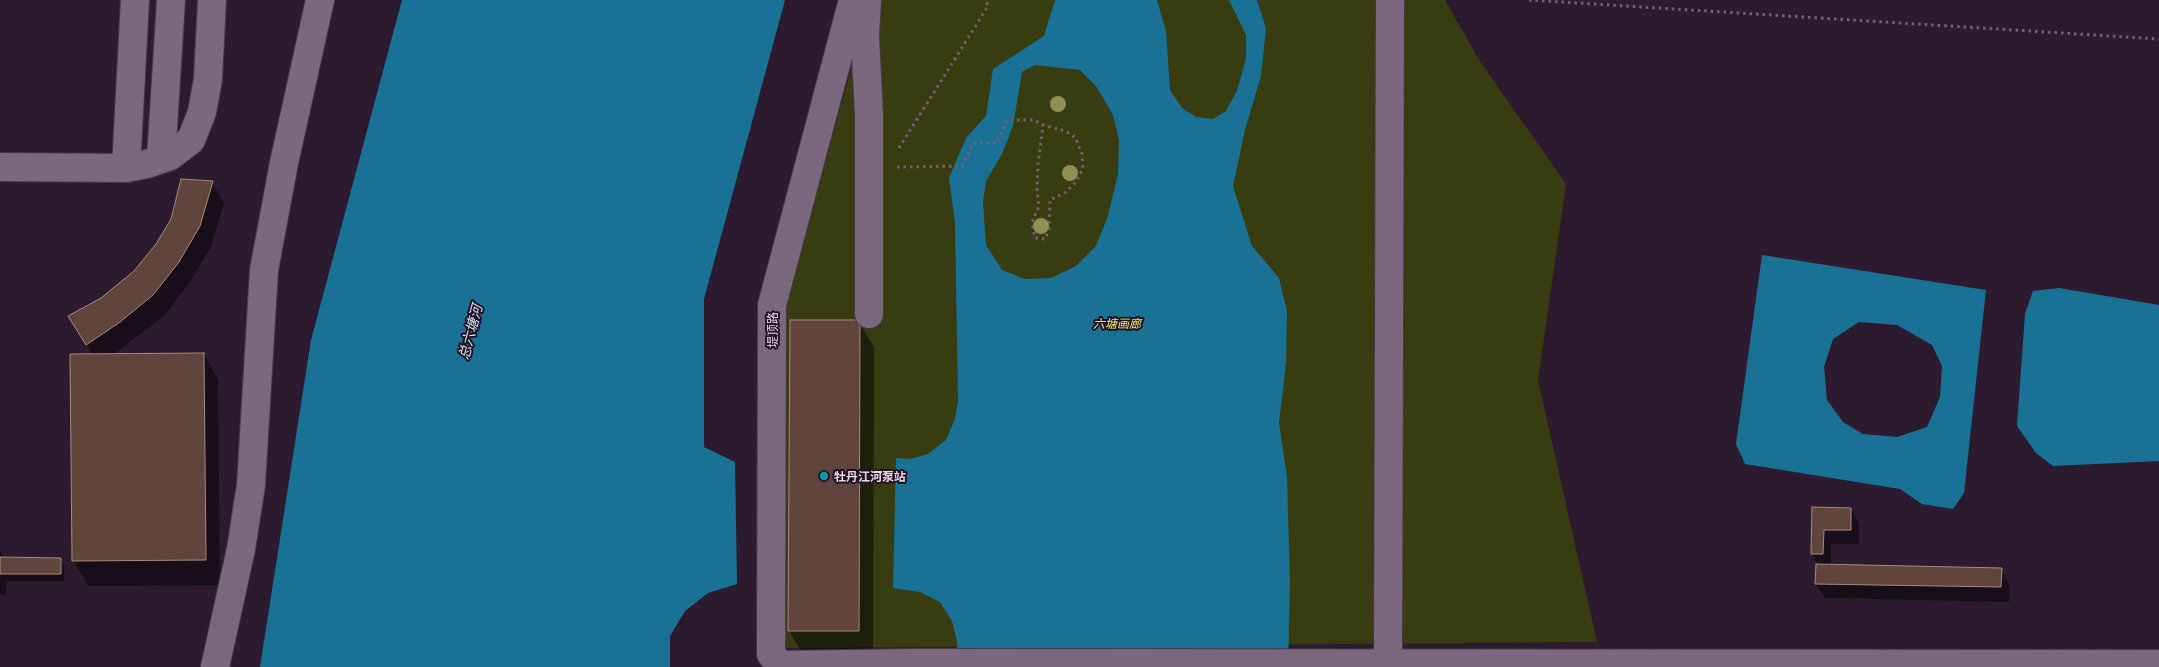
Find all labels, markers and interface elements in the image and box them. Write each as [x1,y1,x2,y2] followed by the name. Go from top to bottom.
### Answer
[455,303,485,361] water label: 总六塘河
[765,312,779,348] street label: 堤顶路
[1093,316,1141,330] park label: 六塘画廊
[834,469,906,483] place label: 牡丹江河泵站
[818,470,830,482] marker: 牡丹江河泵站

